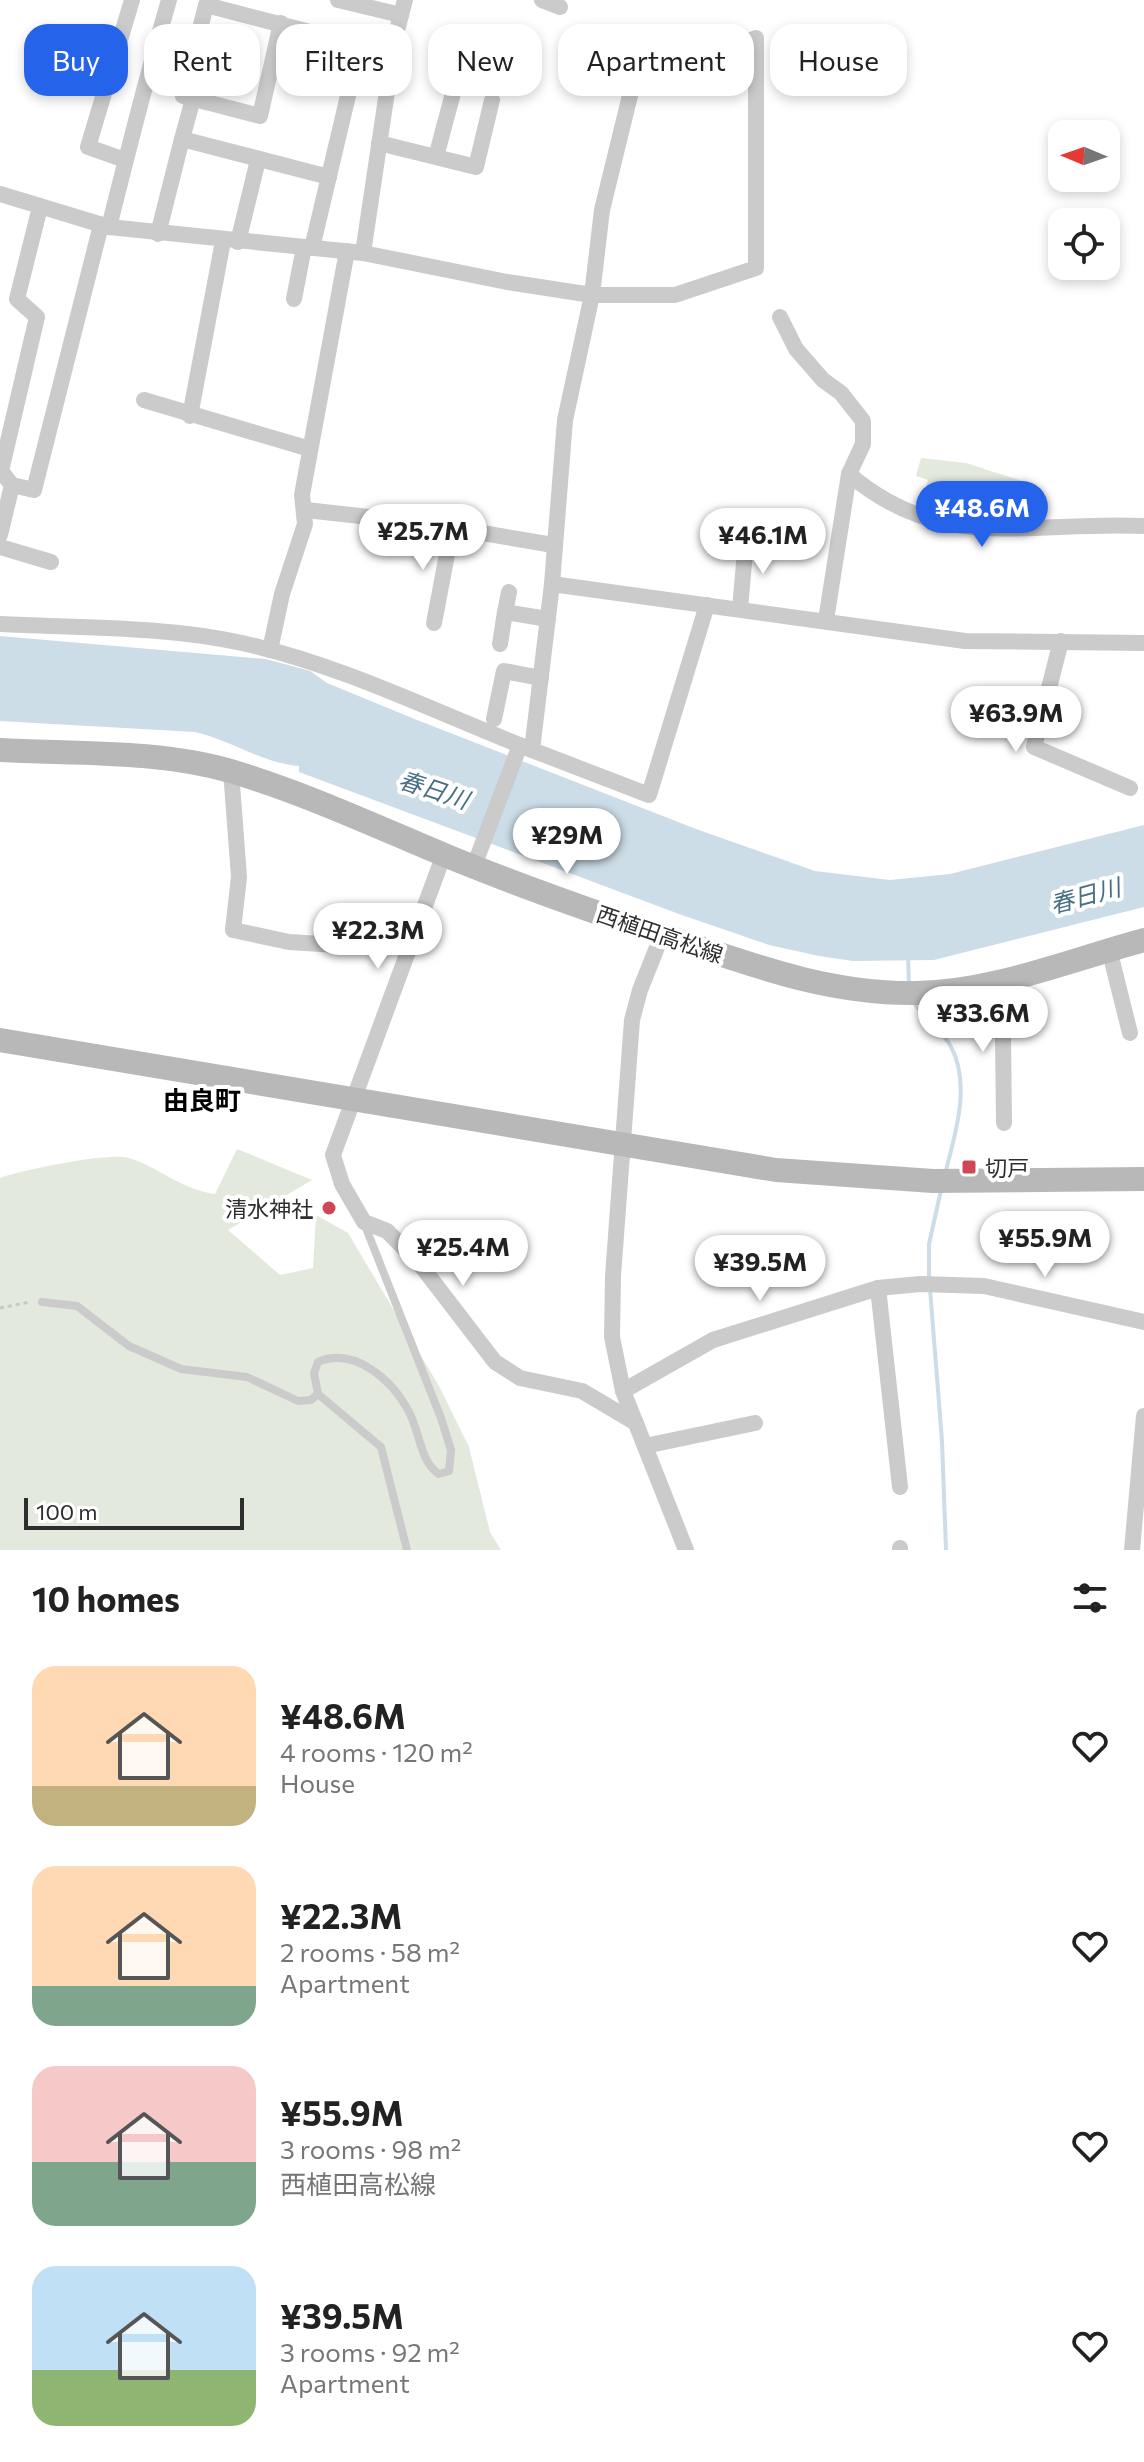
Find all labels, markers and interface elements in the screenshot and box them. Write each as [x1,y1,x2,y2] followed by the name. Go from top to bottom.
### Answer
[24,24,128,96] chip: Buy
[144,24,260,96] chip: Rent
[276,24,412,96] chip: Filters
[428,24,542,96] chip: New
[558,24,754,96] chip: Apartment
[770,24,907,96] chip: House
[1048,120,1120,192] north arrow
[1048,120,1120,280] map controls
[1048,208,1120,280] button: locate
[917,481,1047,549] pin: ¥48.6M
[934,491,1030,522] text: ¥48.6M
[358,504,488,572] pin: ¥25.7M
[698,508,828,576] pin: ¥46.1M
[377,514,469,545] text: ¥25.7M
[718,518,808,549] text: ¥46.1M
[951,686,1081,754] pin: ¥63.9M
[969,696,1063,727] text: ¥63.9M
[395,764,476,815] water label: 春日川
[520,808,614,876] pin: ¥29M
[531,818,603,849] text: ¥29M
[1046,871,1126,918] water label: 春日川
[593,900,727,968] street label: 西植田高松線
[313,903,443,971] pin: ¥22.3M
[331,913,425,944] text: ¥22.3M
[918,986,1048,1054] pin: ¥33.6M
[936,996,1030,1027] text: ¥33.6M
[163,1084,241,1115] district label: 由良町
[985,1154,1029,1181] place label: 切戸
[960,1158,978,1176] marker: 切戸
[225,1195,313,1222] place label: 清水神社
[320,1199,338,1217] marker: 清水神社
[980,1211,1110,1279] pin: ¥55.9M
[398,1220,528,1288] pin: ¥25.4M
[998,1221,1092,1252] text: ¥55.9M
[416,1230,510,1261] text: ¥25.4M
[695,1235,825,1303] pin: ¥39.5M
[713,1245,807,1276] text: ¥39.5M
[24,1494,244,1530] scale bar
[36,1498,98,1525] text: 100 m
[1068,1576,1112,1620] icon: filters
[32,1577,180,1619] text: 10 homes
[280,1694,406,1736] text: ¥48.6M
[96,1698,192,1794] icon: home
[1068,1724,1112,1768] icon: heart
[280,1736,473,1767] text: 4 rooms · 120 m²
[280,1767,355,1798] text: House
[280,1894,402,1936] text: ¥22.3M
[96,1898,192,1994] icon: home
[1068,1924,1112,1968] icon: heart
[280,1936,460,1967] text: 2 rooms · 58 m²
[280,1967,410,1998] text: Apartment
[280,2091,404,2133] text: ¥55.9M
[96,2098,192,2194] icon: home
[1068,2124,1112,2168] icon: heart
[280,2133,461,2164] text: 3 rooms · 98 m²
[280,2168,436,2199] text: 西植田高松線
[280,2294,404,2336] text: ¥39.5M
[96,2298,192,2394] icon: home
[1068,2324,1112,2368] icon: heart
[280,2336,460,2367] text: 3 rooms · 92 m²
[280,2367,410,2398] text: Apartment

